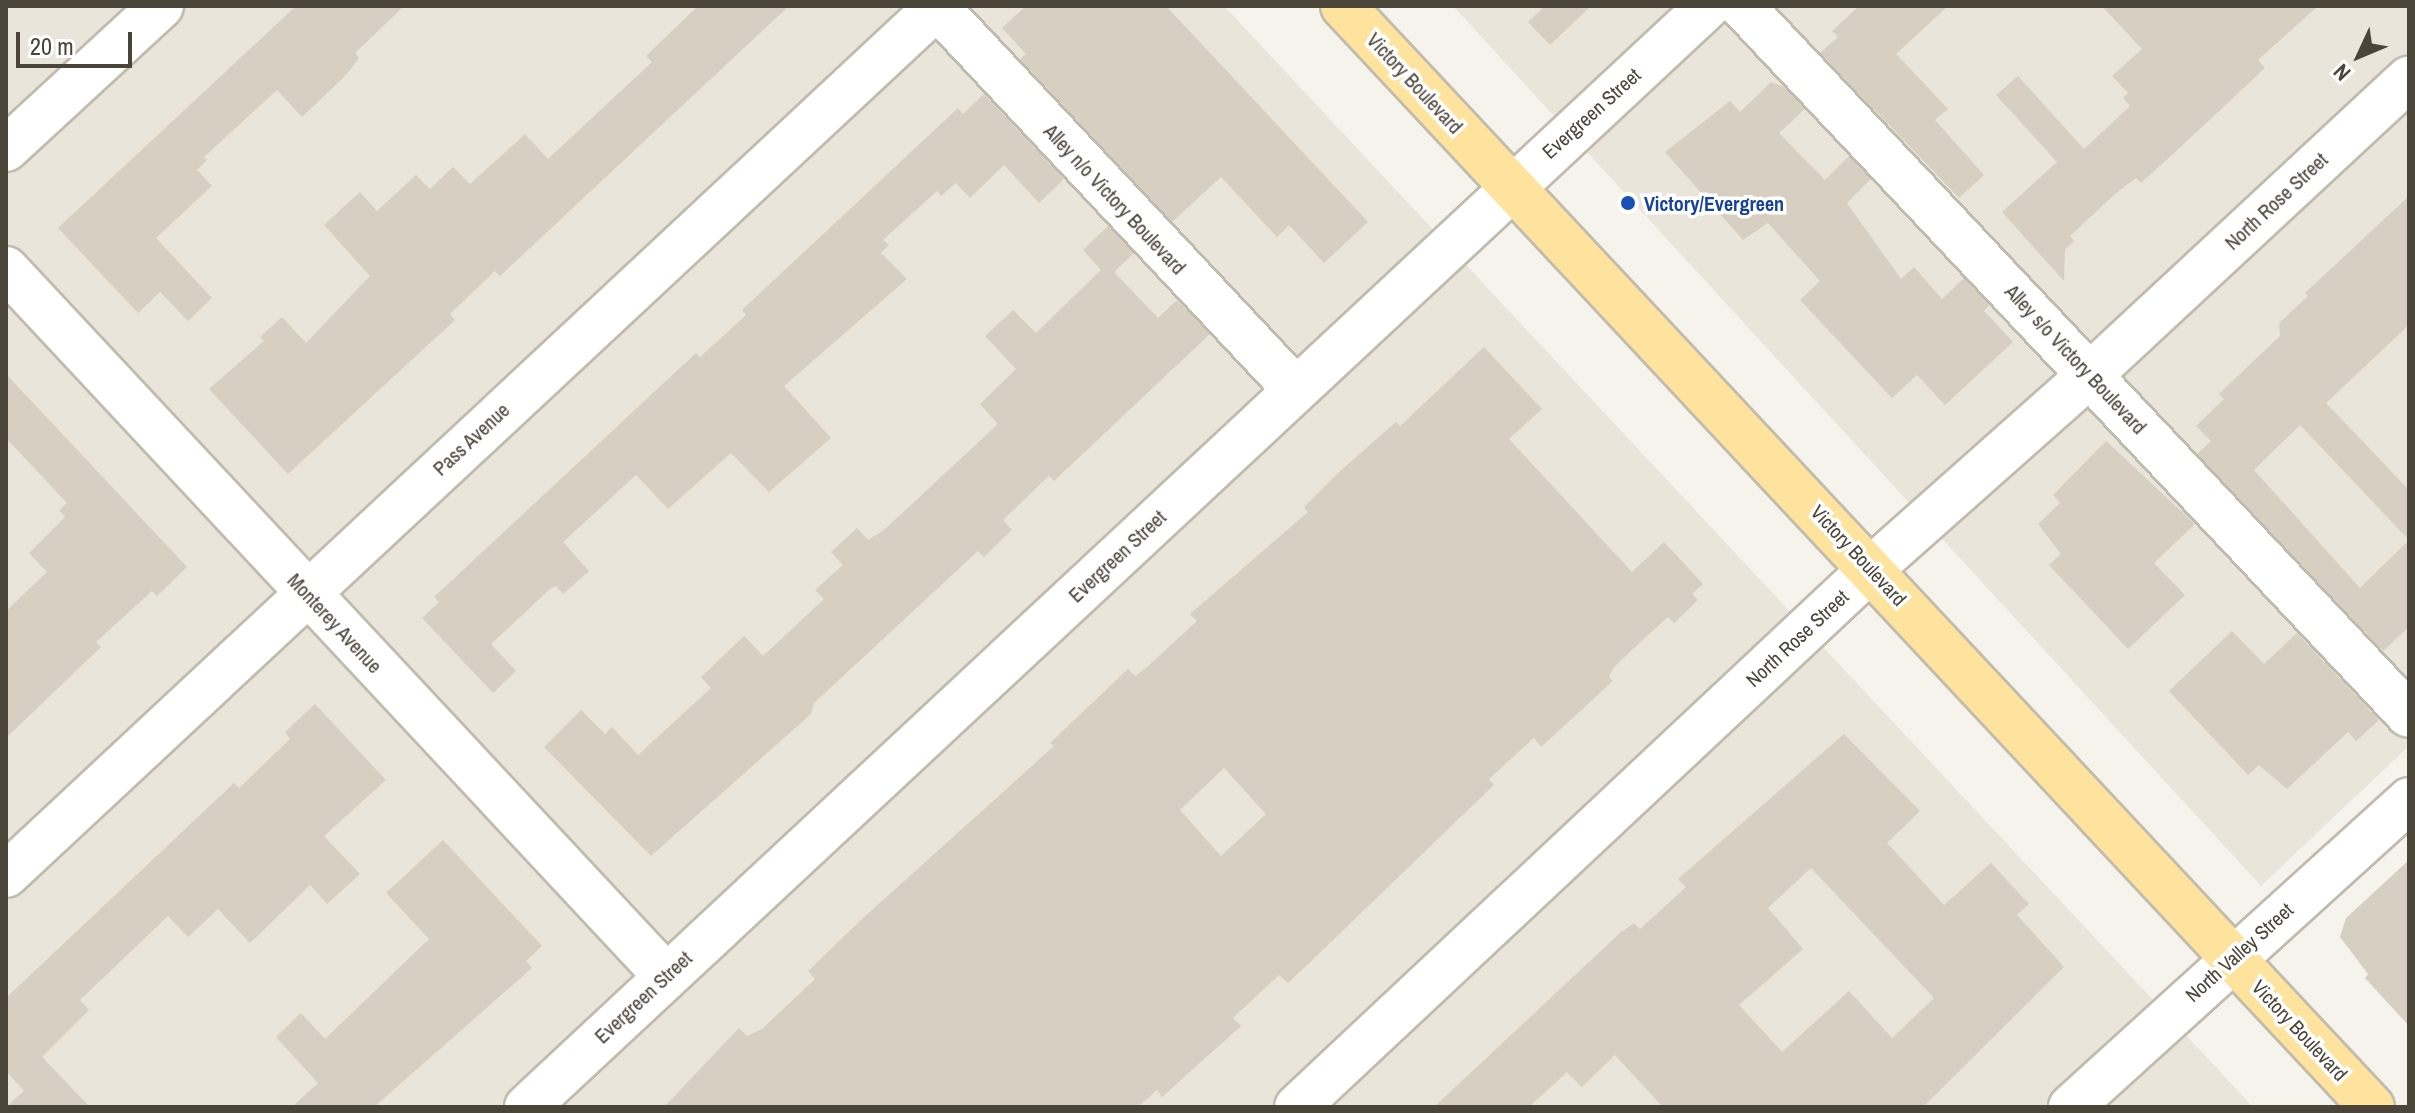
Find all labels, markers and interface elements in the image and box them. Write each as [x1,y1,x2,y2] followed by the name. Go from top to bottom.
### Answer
[20,16,136,66] scale bar
[2319,16,2399,96] north arrow
[1362,28,1468,138] street label: Victory Boulevard
[30,30,74,62] text: 20 m
[2326,58,2357,88] text: N
[1537,63,1645,163] street label: Evergreen Street
[1039,119,1191,279] street label: Alley n/o Victory Boulevard
[2220,147,2332,255] street label: North Rose Street
[1644,191,1784,215] place label: Victory/Evergreen
[1619,194,1637,212] marker: Victory/Evergreen
[2000,279,2152,439] street label: Alley s/o Victory Boulevard
[428,397,514,481] street label: Pass Avenue
[1806,500,1912,610] street label: Victory Boulevard
[1063,505,1171,607] street label: Evergreen Street
[282,568,388,678] street label: Monterey Avenue
[1741,584,1853,692] street label: North Rose Street
[2180,897,2298,1007] street label: North Valley Street
[589,946,697,1048] street label: Evergreen Street
[2247,975,2353,1085] street label: Victory Boulevard

